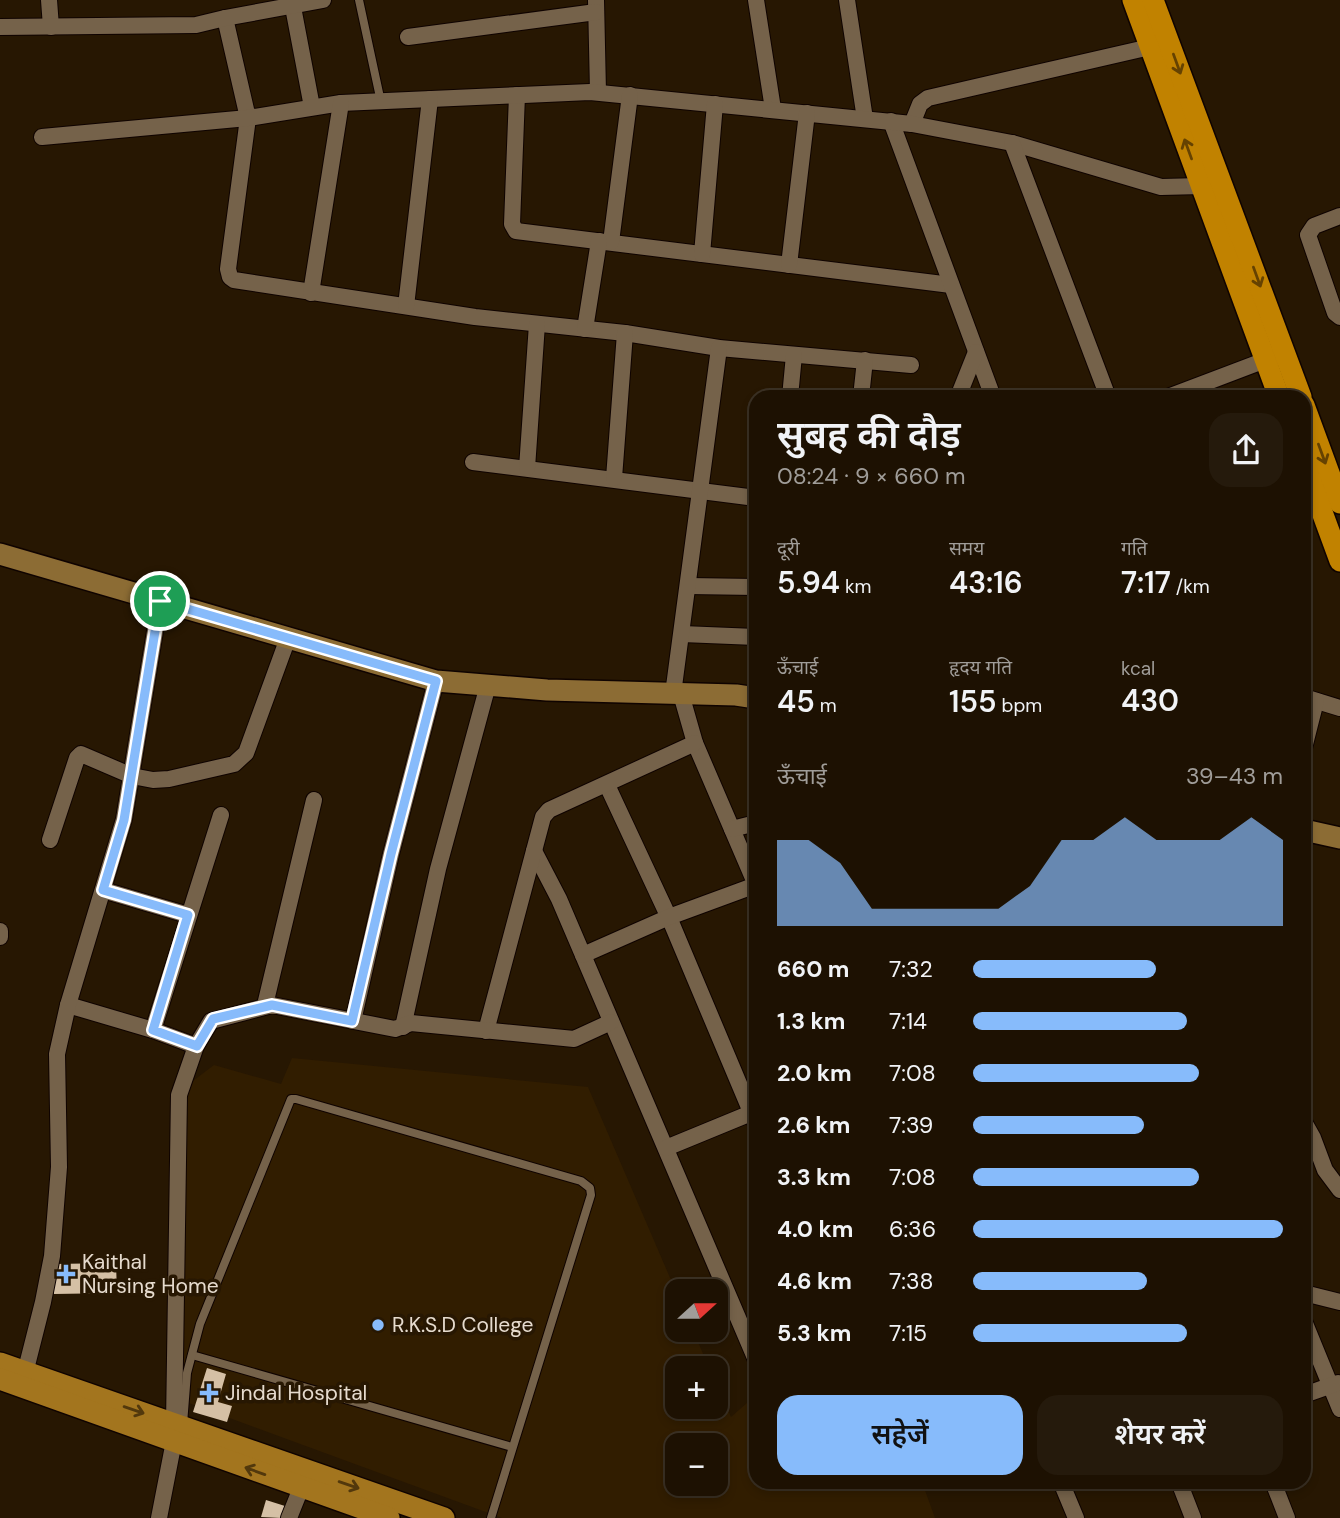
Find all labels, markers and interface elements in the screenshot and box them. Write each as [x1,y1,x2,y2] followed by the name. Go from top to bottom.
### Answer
[1172,53,1184,74] one-way arrow
[1181,139,1193,161] one-way arrow
[1251,266,1264,288] one-way arrow
[777,410,961,460] text: सुबह की दौड़
[1209,413,1283,487] button: share
[1317,442,1329,464] one-way arrow
[777,461,966,491] text: 08:24 · 9 × 660 m
[777,536,800,561] text: दूरी
[949,536,984,561] text: समय
[1121,536,1147,561] text: गति
[777,563,840,602] text: 5.94
[949,563,1023,602] text: 43:16
[1121,563,1171,602] text: 7:17
[130,571,190,631] pin
[840,574,871,599] text: km
[1171,574,1210,599] text: /km
[141,582,179,620] icon: arrive
[777,655,818,680] text: ऊँचाई
[949,655,1012,680] text: हृदय गति
[1121,656,1155,681] text: kcal
[1121,681,1179,720] text: 430
[777,682,815,721] text: 45
[949,682,997,721] text: 155
[815,693,837,718] text: m
[997,693,1042,718] text: bpm
[777,761,827,791] text: ऊँचाई
[1186,761,1283,791] text: 39–43 m
[777,954,849,984] text: 660 m
[889,954,933,984] text: 7:32
[777,1006,845,1036] text: 1.3 km
[889,1006,927,1036] text: 7:14
[777,1058,852,1088] text: 2.0 km
[889,1058,936,1088] text: 7:08
[777,1110,850,1140] text: 2.6 km
[889,1110,933,1140] text: 7:39
[777,1162,851,1192] text: 3.3 km
[889,1162,936,1192] text: 7:08
[777,1214,853,1244] text: 4.0 km
[889,1214,936,1244] text: 6:36
[82,1248,219,1300] place label: Kaithal Nursing Home
[56,1264,76,1284] marker: Kaithal Nursing Home
[777,1266,852,1296] text: 4.6 km
[889,1266,934,1296] text: 7:38
[665,1279,728,1342] north arrow
[665,1279,728,1496] map controls
[392,1311,533,1339] place label: R.K.S.D College
[370,1317,386,1333] marker: R.K.S.D College
[777,1318,851,1348] text: 5.3 km
[889,1318,927,1348] text: 7:15
[665,1356,728,1419] button: +
[225,1379,367,1407] place label: Jindal Hospital
[199,1383,219,1403] marker: Jindal Hospital
[777,1395,1023,1475] button: सहेजें
[1037,1395,1283,1475] button: शेयर करें
[122,1405,144,1417] one-way arrow
[665,1433,728,1496] button: −
[245,1464,267,1476] one-way arrow
[337,1479,359,1492] one-way arrow

